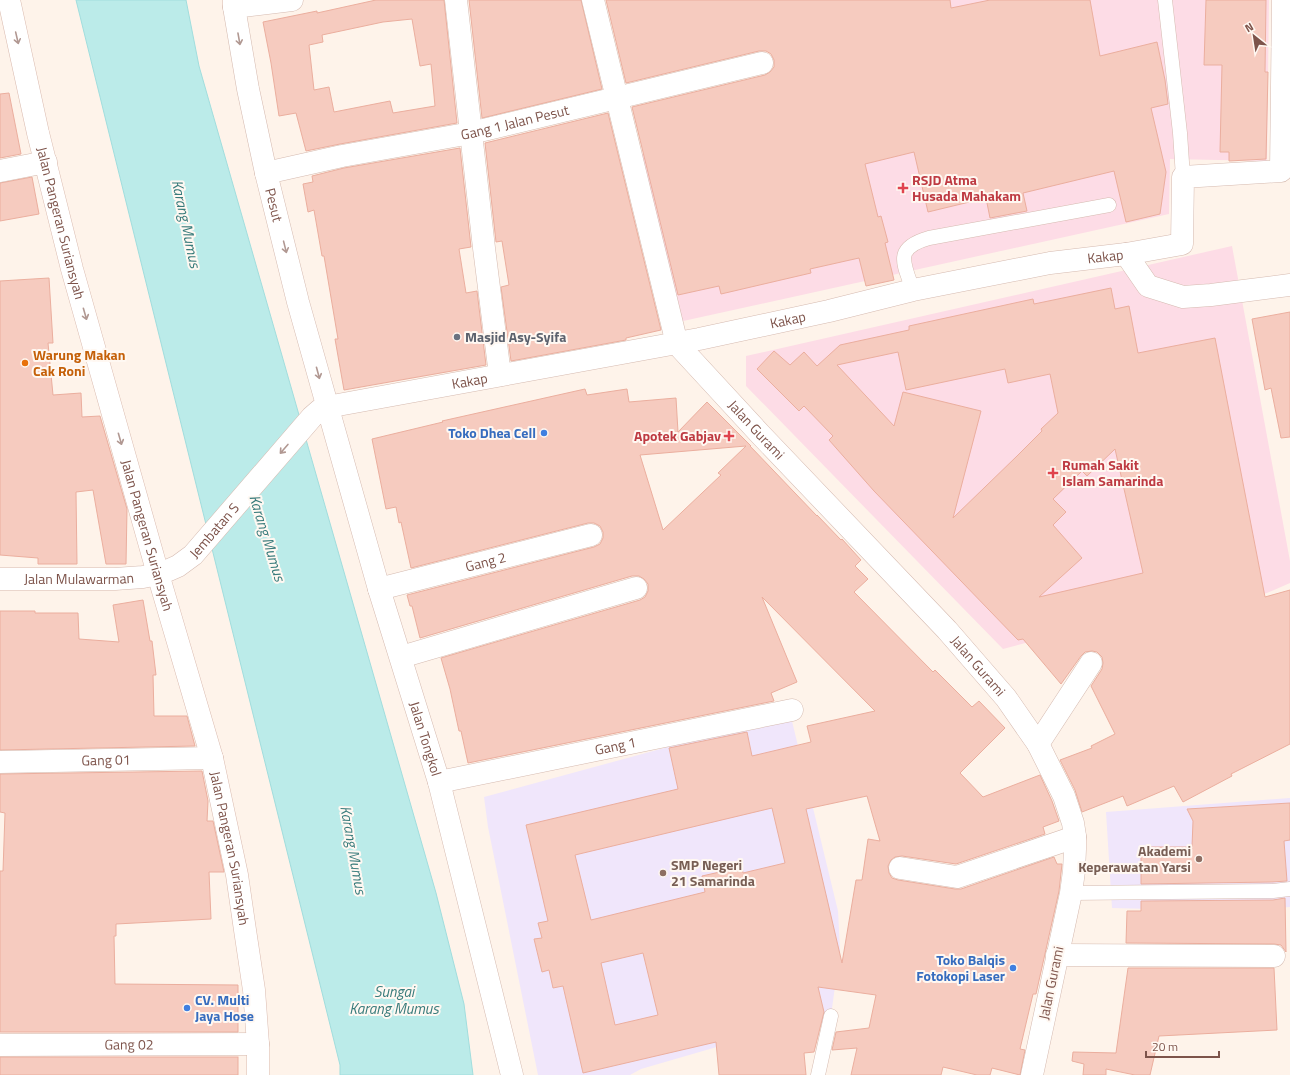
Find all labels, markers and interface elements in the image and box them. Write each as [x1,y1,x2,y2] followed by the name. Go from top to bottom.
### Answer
[1234,16,1274,56] north arrow
[1242,19,1256,36] text: N
[14,31,22,44] one-way arrow
[235,32,243,45] one-way arrow
[459,99,571,145] street label: Gang 1 Jalan Pesut
[32,144,91,302] street label: Jalan Pangeran Suriansyah
[912,169,1021,206] place label: RSJD Atma Husada Mahakam
[166,178,207,272] water label: Karang Mumus
[897,182,909,194] marker: RSJD Atma Husada Mahakam
[260,186,289,224] street label: Pesut
[281,241,289,254] one-way arrow
[1086,243,1124,269] street label: Kakap
[768,305,808,333] street label: Kakap
[82,307,89,320] one-way arrow
[465,326,566,347] place label: Masjid Asy-Syifa
[452,332,462,342] marker: Masjid Asy-Syifa
[33,344,125,381] place label: Warung Makan Cak Roni
[20,358,30,368] marker: Warung Makan Cak Roni
[315,366,322,379] one-way arrow
[450,367,489,394] street label: Kakap
[724,395,790,464] street label: Jalan Gurami
[448,422,536,443] place label: Toko Dhea Cell
[634,425,721,446] place label: Apotek Gabjav
[539,428,549,438] marker: Toko Dhea Cell
[724,431,734,441] marker: Apotek Gabjav
[117,432,124,445] one-way arrow
[280,444,289,455] one-way arrow
[1062,454,1163,491] place label: Rumah Sakit Islam Samarinda
[116,457,179,613] street label: Jalan Pangeran Suriansyah
[1047,467,1059,479] marker: Rumah Sakit Islam Samarinda
[243,492,292,586] water label: Karang Mumus
[184,498,244,562] street label: Jembatan S
[463,546,508,577] street label: Gang 2
[24,567,135,589] street label: Jalan Mulawarman
[946,631,1011,701] street label: Jalan Gurami
[405,699,448,779] street label: Jalan Tongkol
[593,731,638,760] street label: Gang 1
[81,749,131,770] street label: Gang 01
[205,769,255,927] street label: Jalan Pangeran Suriansyah
[334,804,373,898] water label: Karang Mumus
[1078,840,1191,877] place label: Akademi Keperawatan Yarsi
[671,854,755,891] place label: SMP Negeri 21 Samarinda
[1194,854,1204,864] marker: Akademi Keperawatan Yarsi
[658,868,668,878] marker: SMP Negeri 21 Samarinda
[1032,944,1069,1022] street label: Jalan Gurami
[916,949,1005,986] place label: Toko Balqis Fotokopi Laser
[1008,963,1018,973] marker: Toko Balqis Fotokopi Laser
[349,980,440,1020] water label: Sungai Karang Mumus
[195,989,254,1026] place label: CV. Multi Jaya Hose
[182,1003,192,1013] marker: CV. Multi Jaya Hose
[104,1033,154,1055] street label: Gang 02
[1146,1033,1219,1059] scale bar
[1152,1037,1178,1056] text: 20 m

